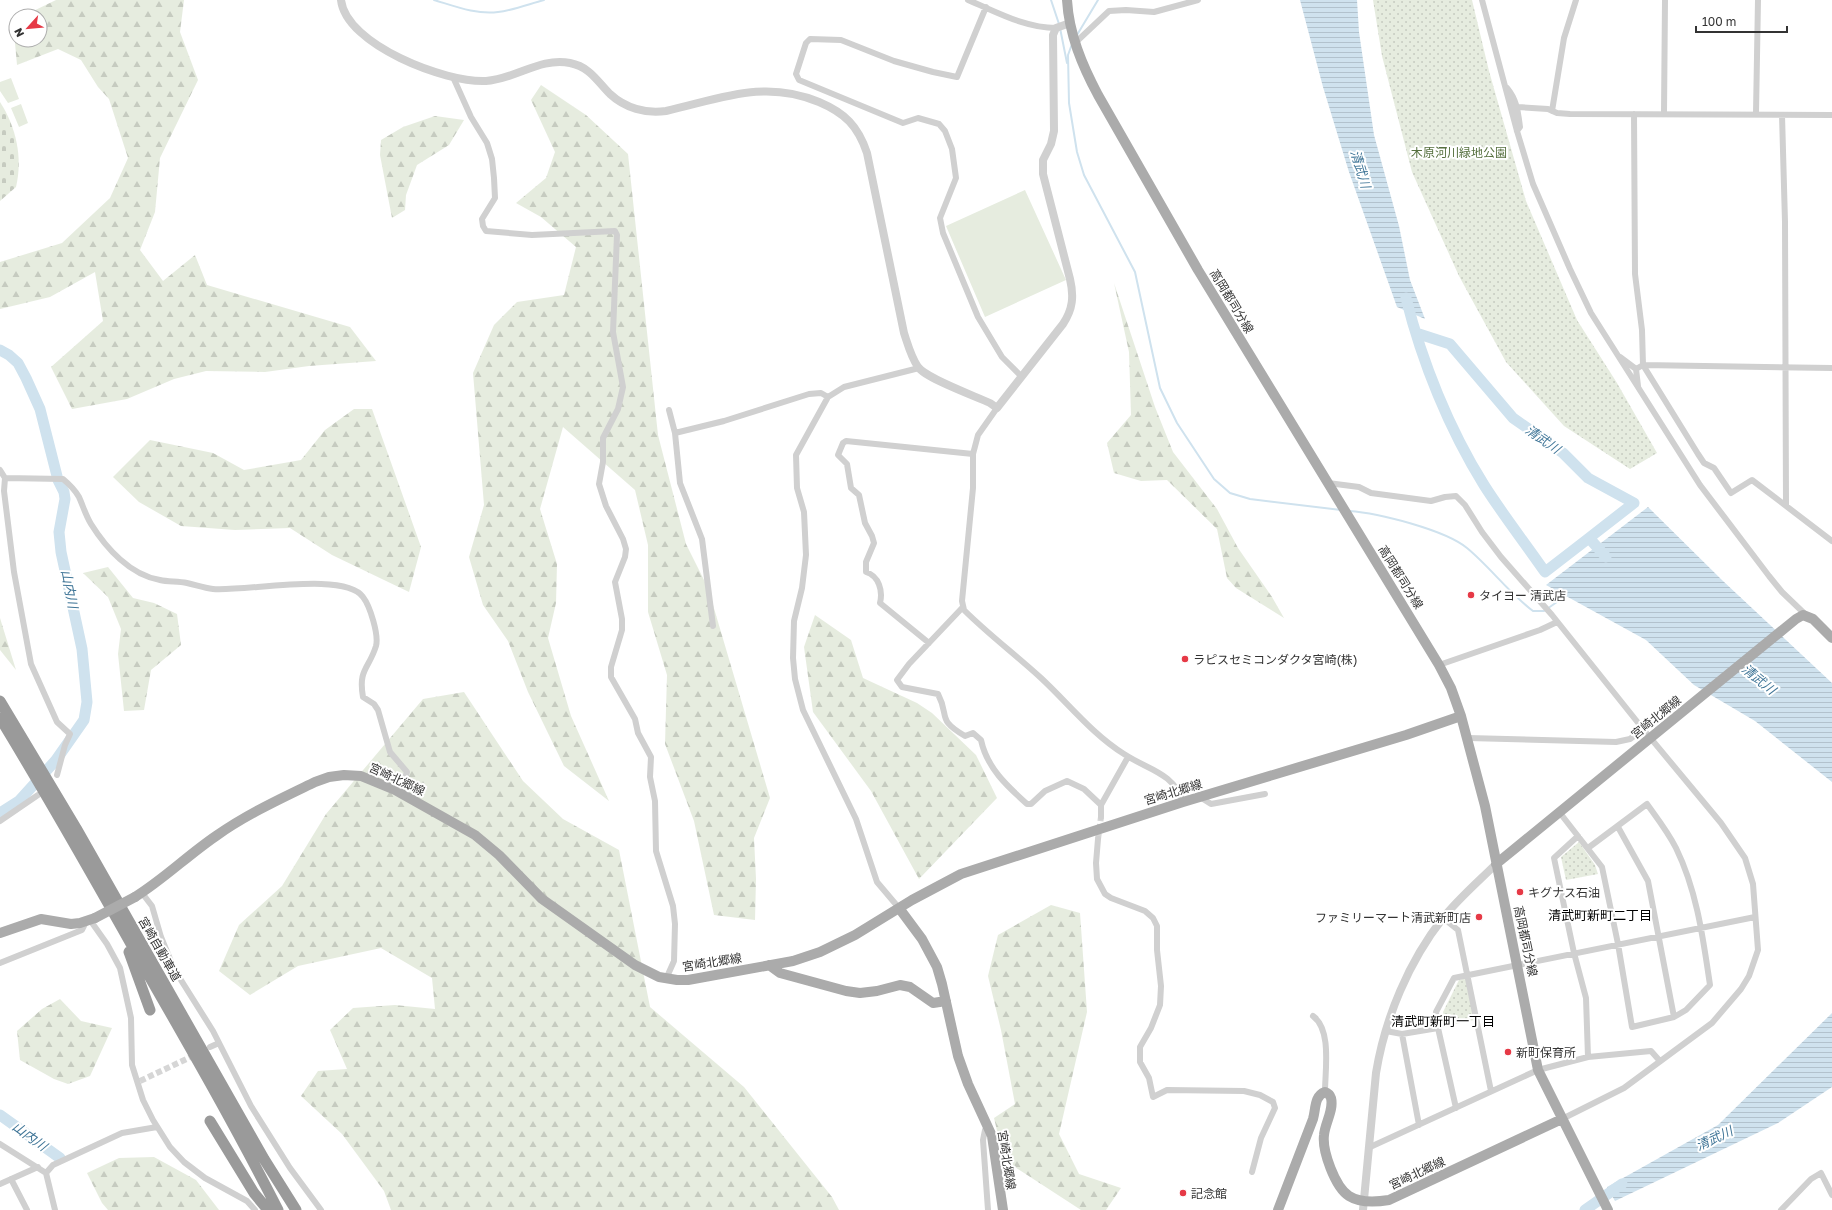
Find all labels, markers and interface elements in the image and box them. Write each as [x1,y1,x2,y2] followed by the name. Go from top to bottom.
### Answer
[8,8,48,48] north arrow
[1696,8,1787,34] scale bar
[1702,14,1736,29] text: 100 m
[11,26,26,39] text: N
[1411,145,1507,160] park label: 木原河川緑地公園
[1348,148,1375,192] water label: 清武川
[1207,266,1257,336] street label: 高岡都司分線
[1522,421,1565,458] water label: 清武川
[1376,542,1426,612] street label: 高岡都司分線
[58,568,82,612] water label: 山内川
[1479,588,1566,603] place label: タイヨー 清武店
[1466,590,1476,600] marker: タイヨー 清武店
[1193,652,1358,667] place label: ラピスセミコンダクタ宮崎(株)
[1180,654,1190,664] marker: ラピスセミコンダクタ宮崎(株)
[1739,661,1781,699] water label: 清武川
[1628,692,1684,742] street label: 宮崎北郷線
[367,760,427,798] street label: 宮崎北郷線
[1142,776,1204,808] street label: 宮崎北郷線
[1528,885,1600,900] place label: キグナス石油
[1515,887,1525,897] marker: キグナス石油
[1511,904,1541,978] street label: 高岡都司分線
[1548,907,1652,923] district label: 清武町新町二丁目
[1315,910,1471,925] place label: ファミリーマート清武新町店
[1474,912,1484,922] marker: ファミリーマート清武新町店
[136,914,184,984] street label: 宮崎自動車道
[681,950,743,974] street label: 宮崎北郷線
[1391,1013,1495,1029] district label: 清武町新町一丁目
[1516,1045,1576,1060] place label: 新町保育所
[1503,1047,1513,1057] marker: 新町保育所
[10,1118,52,1155] water label: 山内川
[1693,1122,1737,1153] water label: 清武川
[995,1129,1019,1191] street label: 宮崎北郷線
[1387,1154,1447,1192] street label: 宮崎北郷線
[1191,1186,1227,1201] place label: 記念館
[1178,1188,1188,1198] marker: 記念館

